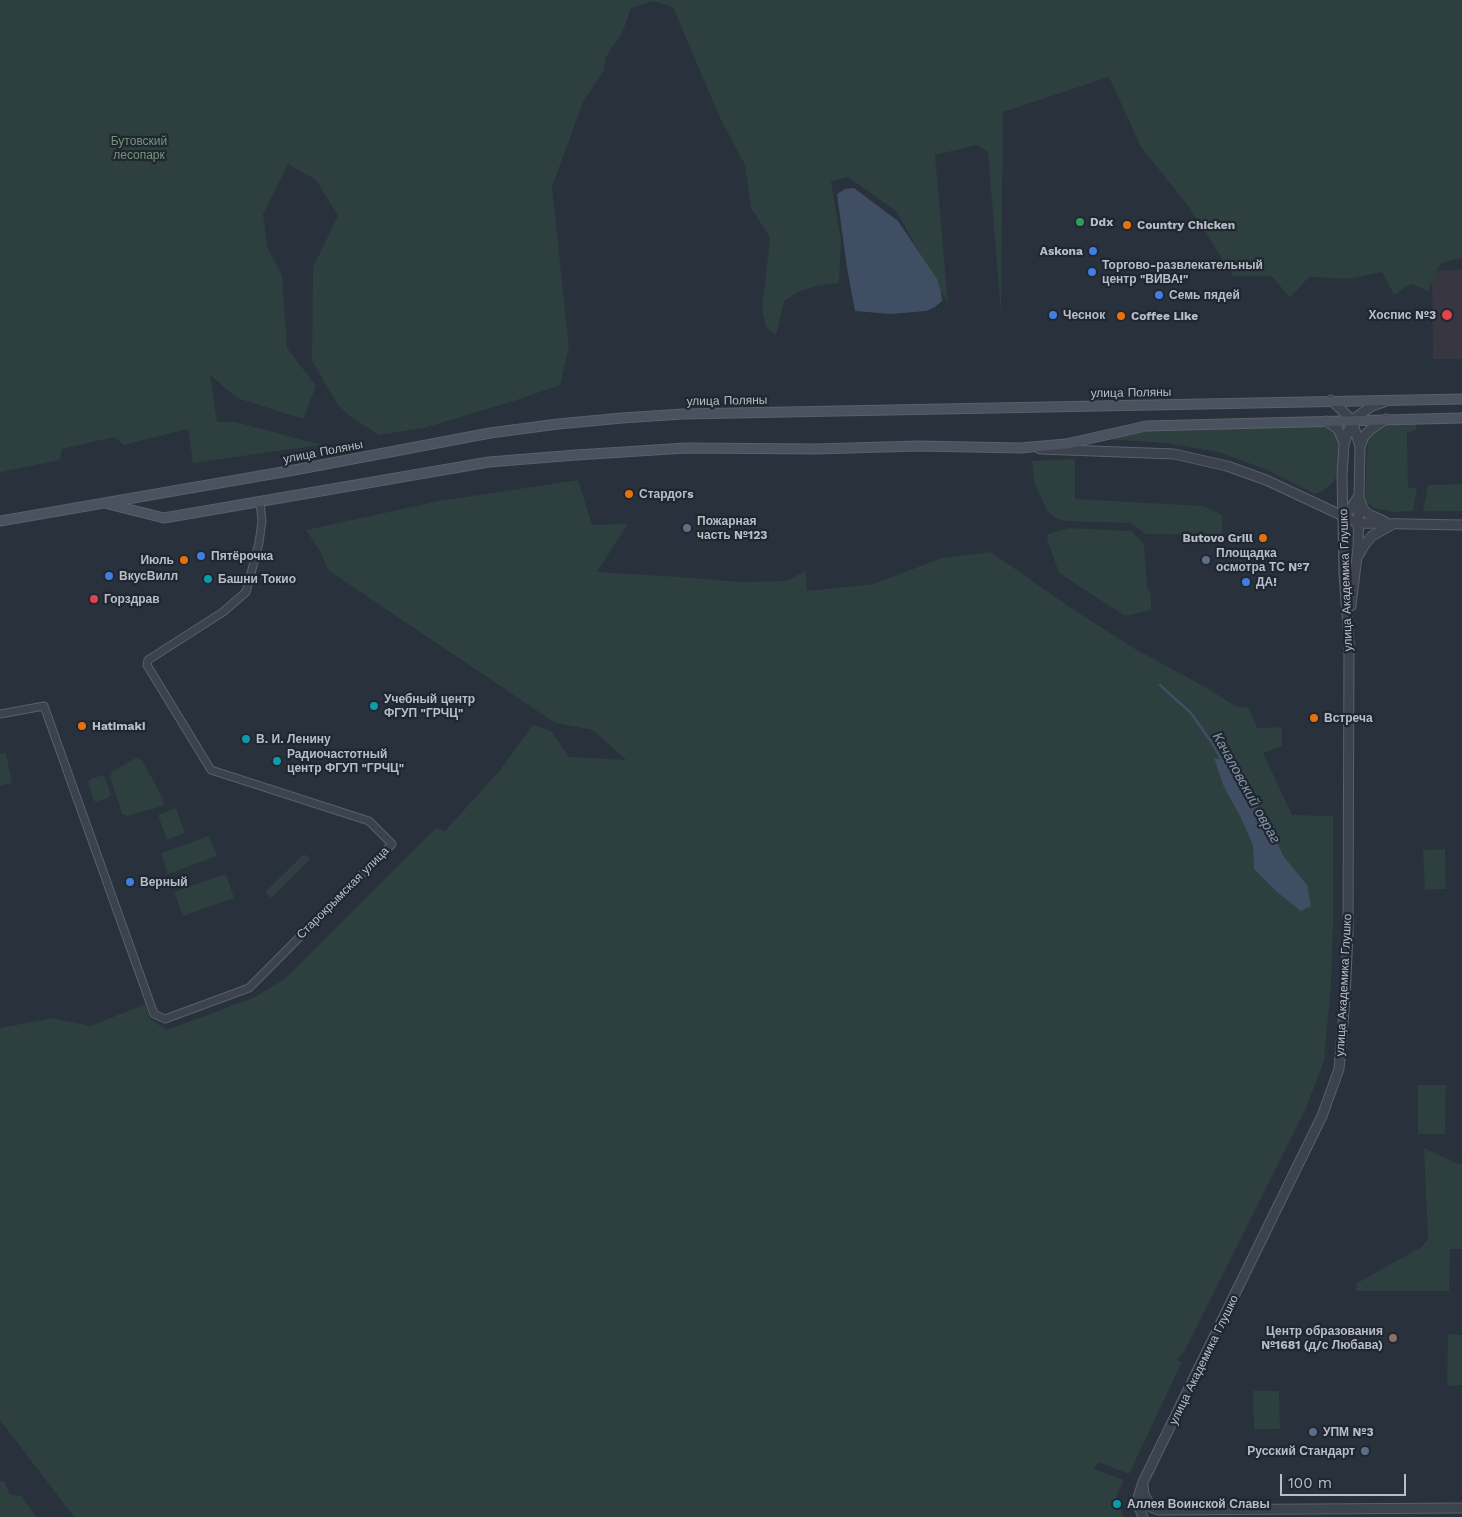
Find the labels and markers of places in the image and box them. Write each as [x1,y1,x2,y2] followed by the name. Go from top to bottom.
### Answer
[1090,215,1113,229] place label: Ddx
[1074,216,1086,228] marker: Ddx
[1137,218,1235,232] place label: Country Chicken
[1121,219,1133,231] marker: Country Chicken
[1040,244,1083,258] place label: Askona
[1087,245,1099,257] marker: Askona
[1102,258,1263,286] place label: Торгово-развлекательный центр "ВИВА!"
[1086,266,1098,278] marker: Торгово-развлекательный центр "ВИВА!"
[1169,288,1240,302] place label: Семь пядей
[1153,289,1165,301] marker: Семь пядей
[1063,308,1105,322] place label: Чеснок
[1368,308,1436,322] place label: Хоспис №3
[1440,308,1454,322] marker: Хоспис №3
[1047,309,1059,321] marker: Чеснок
[1131,309,1198,323] place label: Coffee Like
[1115,310,1127,322] marker: Coffee Like
[639,487,694,501] place label: Стардогs
[623,488,635,500] marker: Стардогs
[697,514,767,542] place label: Пожарная часть №123
[681,522,693,534] marker: Пожарная часть №123
[1183,531,1253,545] place label: Butovo Grill
[1257,532,1269,544] marker: Butovo Grill
[1216,546,1310,574] place label: Площадка осмотра ТС №7
[211,549,273,563] place label: Пятёрочка
[195,550,207,562] marker: Пятёрочка
[140,553,174,567] place label: Июль
[178,554,190,566] marker: Июль
[1200,554,1212,566] marker: Площадка осмотра ТС №7
[119,569,178,583] place label: ВкусВилл
[103,570,115,582] marker: ВкусВилл
[218,572,296,586] place label: Башни Токио
[202,573,214,585] marker: Башни Токио
[1256,575,1277,589] place label: ДА!
[1240,576,1252,588] marker: ДА!
[104,592,160,606] place label: Горздрав
[88,593,100,605] marker: Горздрав
[384,692,475,720] place label: Учебный центр ФГУП "ГРЧЦ"
[368,700,380,712] marker: Учебный центр ФГУП "ГРЧЦ"
[1324,711,1373,725] place label: Встреча
[1308,712,1320,724] marker: Встреча
[92,719,146,733] place label: Hatimaki
[76,720,88,732] marker: Hatimaki
[256,732,331,746] place label: В. И. Ленину
[240,733,252,745] marker: В. И. Ленину
[287,747,404,775] place label: Радиочастотный центр ФГУП "ГРЧЦ"
[271,755,283,767] marker: Радиочастотный центр ФГУП "ГРЧЦ"
[140,875,188,889] place label: Верный
[124,876,136,888] marker: Верный
[1261,1324,1383,1352] place label: Центр образования №1681 (д/с Любава)
[1387,1332,1399,1344] marker: Центр образования №1681 (д/с Любава)
[1323,1425,1374,1439] place label: УПМ №3
[1307,1426,1319,1438] marker: УПМ №3
[1247,1444,1355,1458] place label: Русский Стандарт
[1359,1445,1371,1457] marker: Русский Стандарт
[1127,1497,1270,1511] place label: Аллея Воинской Славы
[1111,1498,1123,1510] marker: Аллея Воинской Славы

